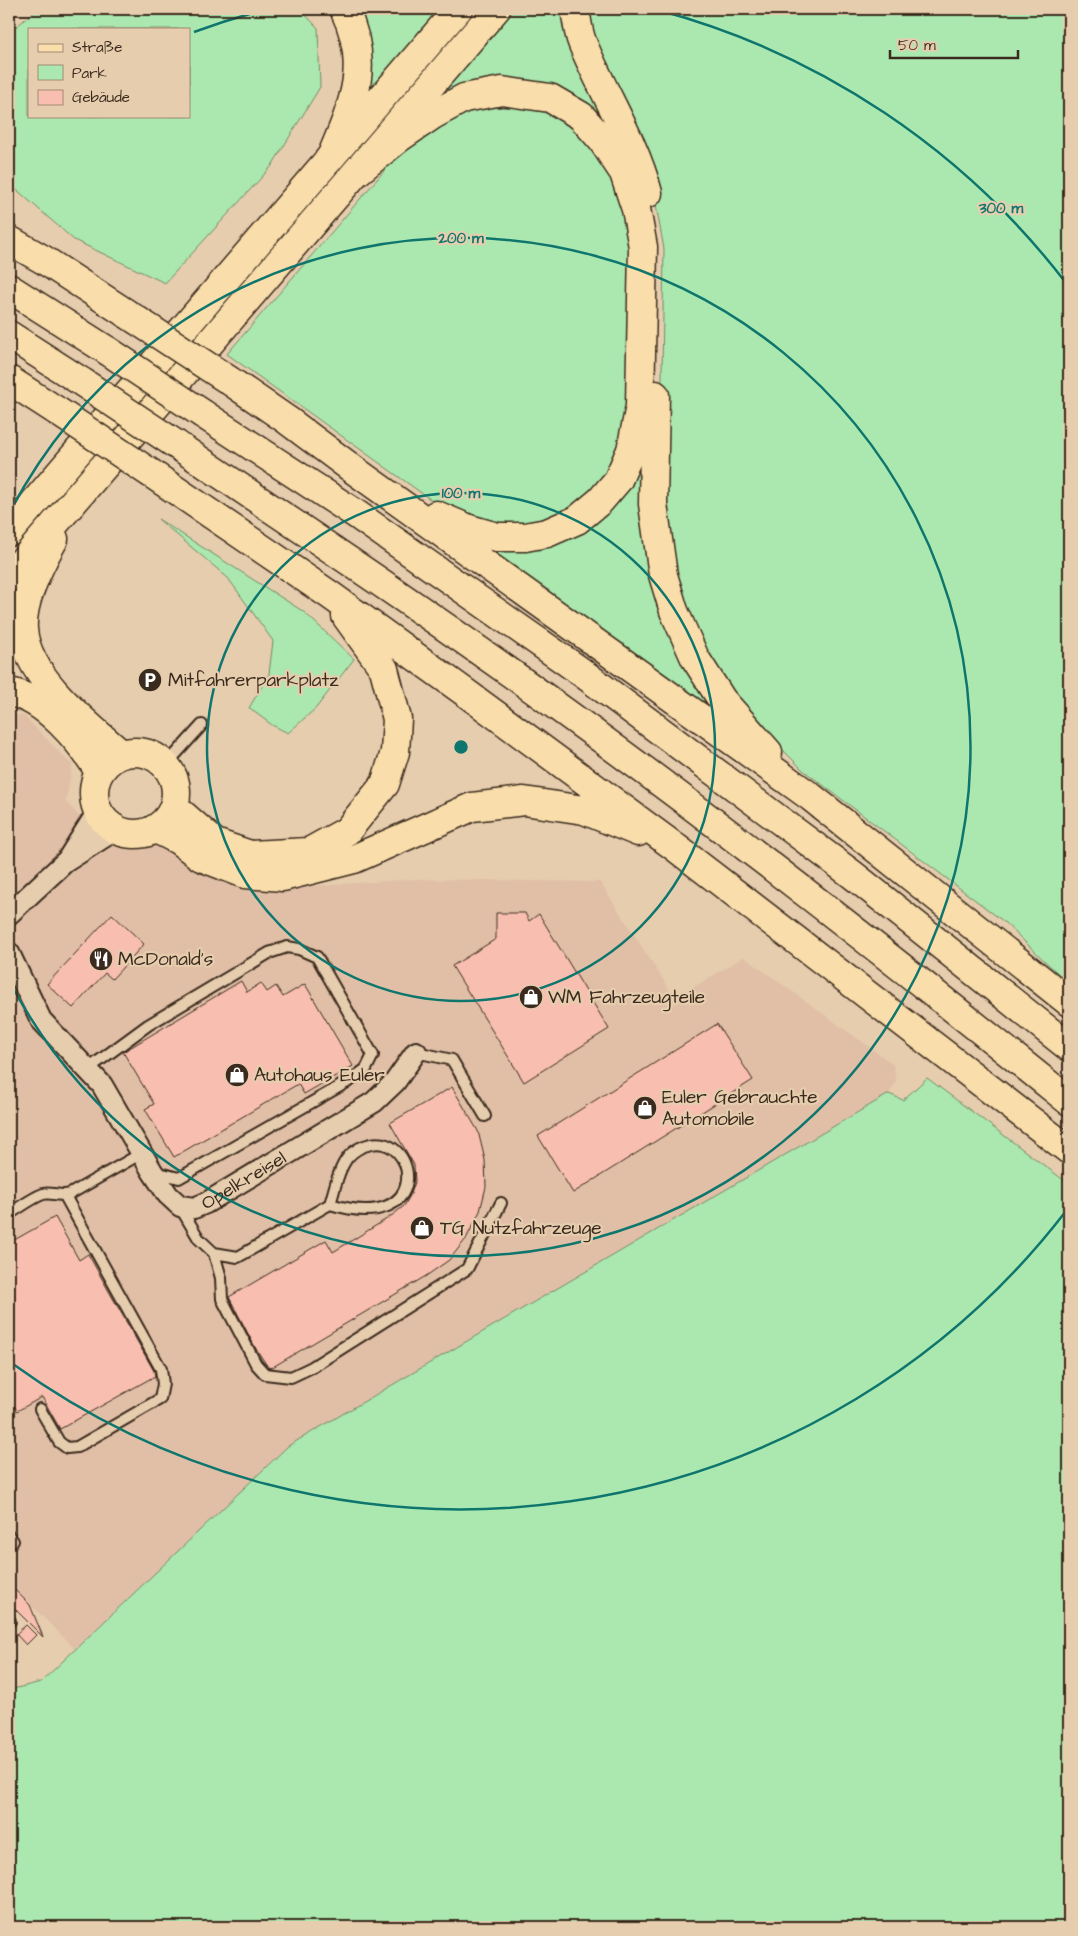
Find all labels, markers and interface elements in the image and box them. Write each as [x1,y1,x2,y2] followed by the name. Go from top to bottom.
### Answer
[28,28,190,118] legend
[890,28,1018,60] scale bar
[898,35,936,56] text: 50 m
[72,37,122,58] text: Straße
[72,63,107,84] text: Park
[72,87,130,108] text: Gebäude
[978,198,1023,219] text: 300 m
[437,228,484,249] text: 200 m
[442,483,481,504] text: 100 m
[137,667,163,693] parking icon: Mitfahrerparkplatz
[168,667,339,694] place label: Mitfahrerparkplatz
[452,738,470,756] centre of rings
[88,946,114,972] restaurant icon: McDonald's
[118,946,213,973] place label: McDonald's
[518,984,544,1010] shop icon: WM Fahrzeugteile
[548,984,705,1012] place label: WM Fahrzeugteile
[224,1062,250,1088] shop icon: Autohaus Euler
[254,1062,385,1089] place label: Autohaus Euler
[662,1084,818,1133] place label: Euler Gebrauchte Automobile
[632,1095,658,1121] shop icon: Euler Gebrauchte Automobile
[196,1144,291,1216] street label: Opelkreisel
[409,1215,435,1241] shop icon: TG Nutzfahrzeuge
[440,1215,602,1243] place label: TG Nutzfahrzeuge

